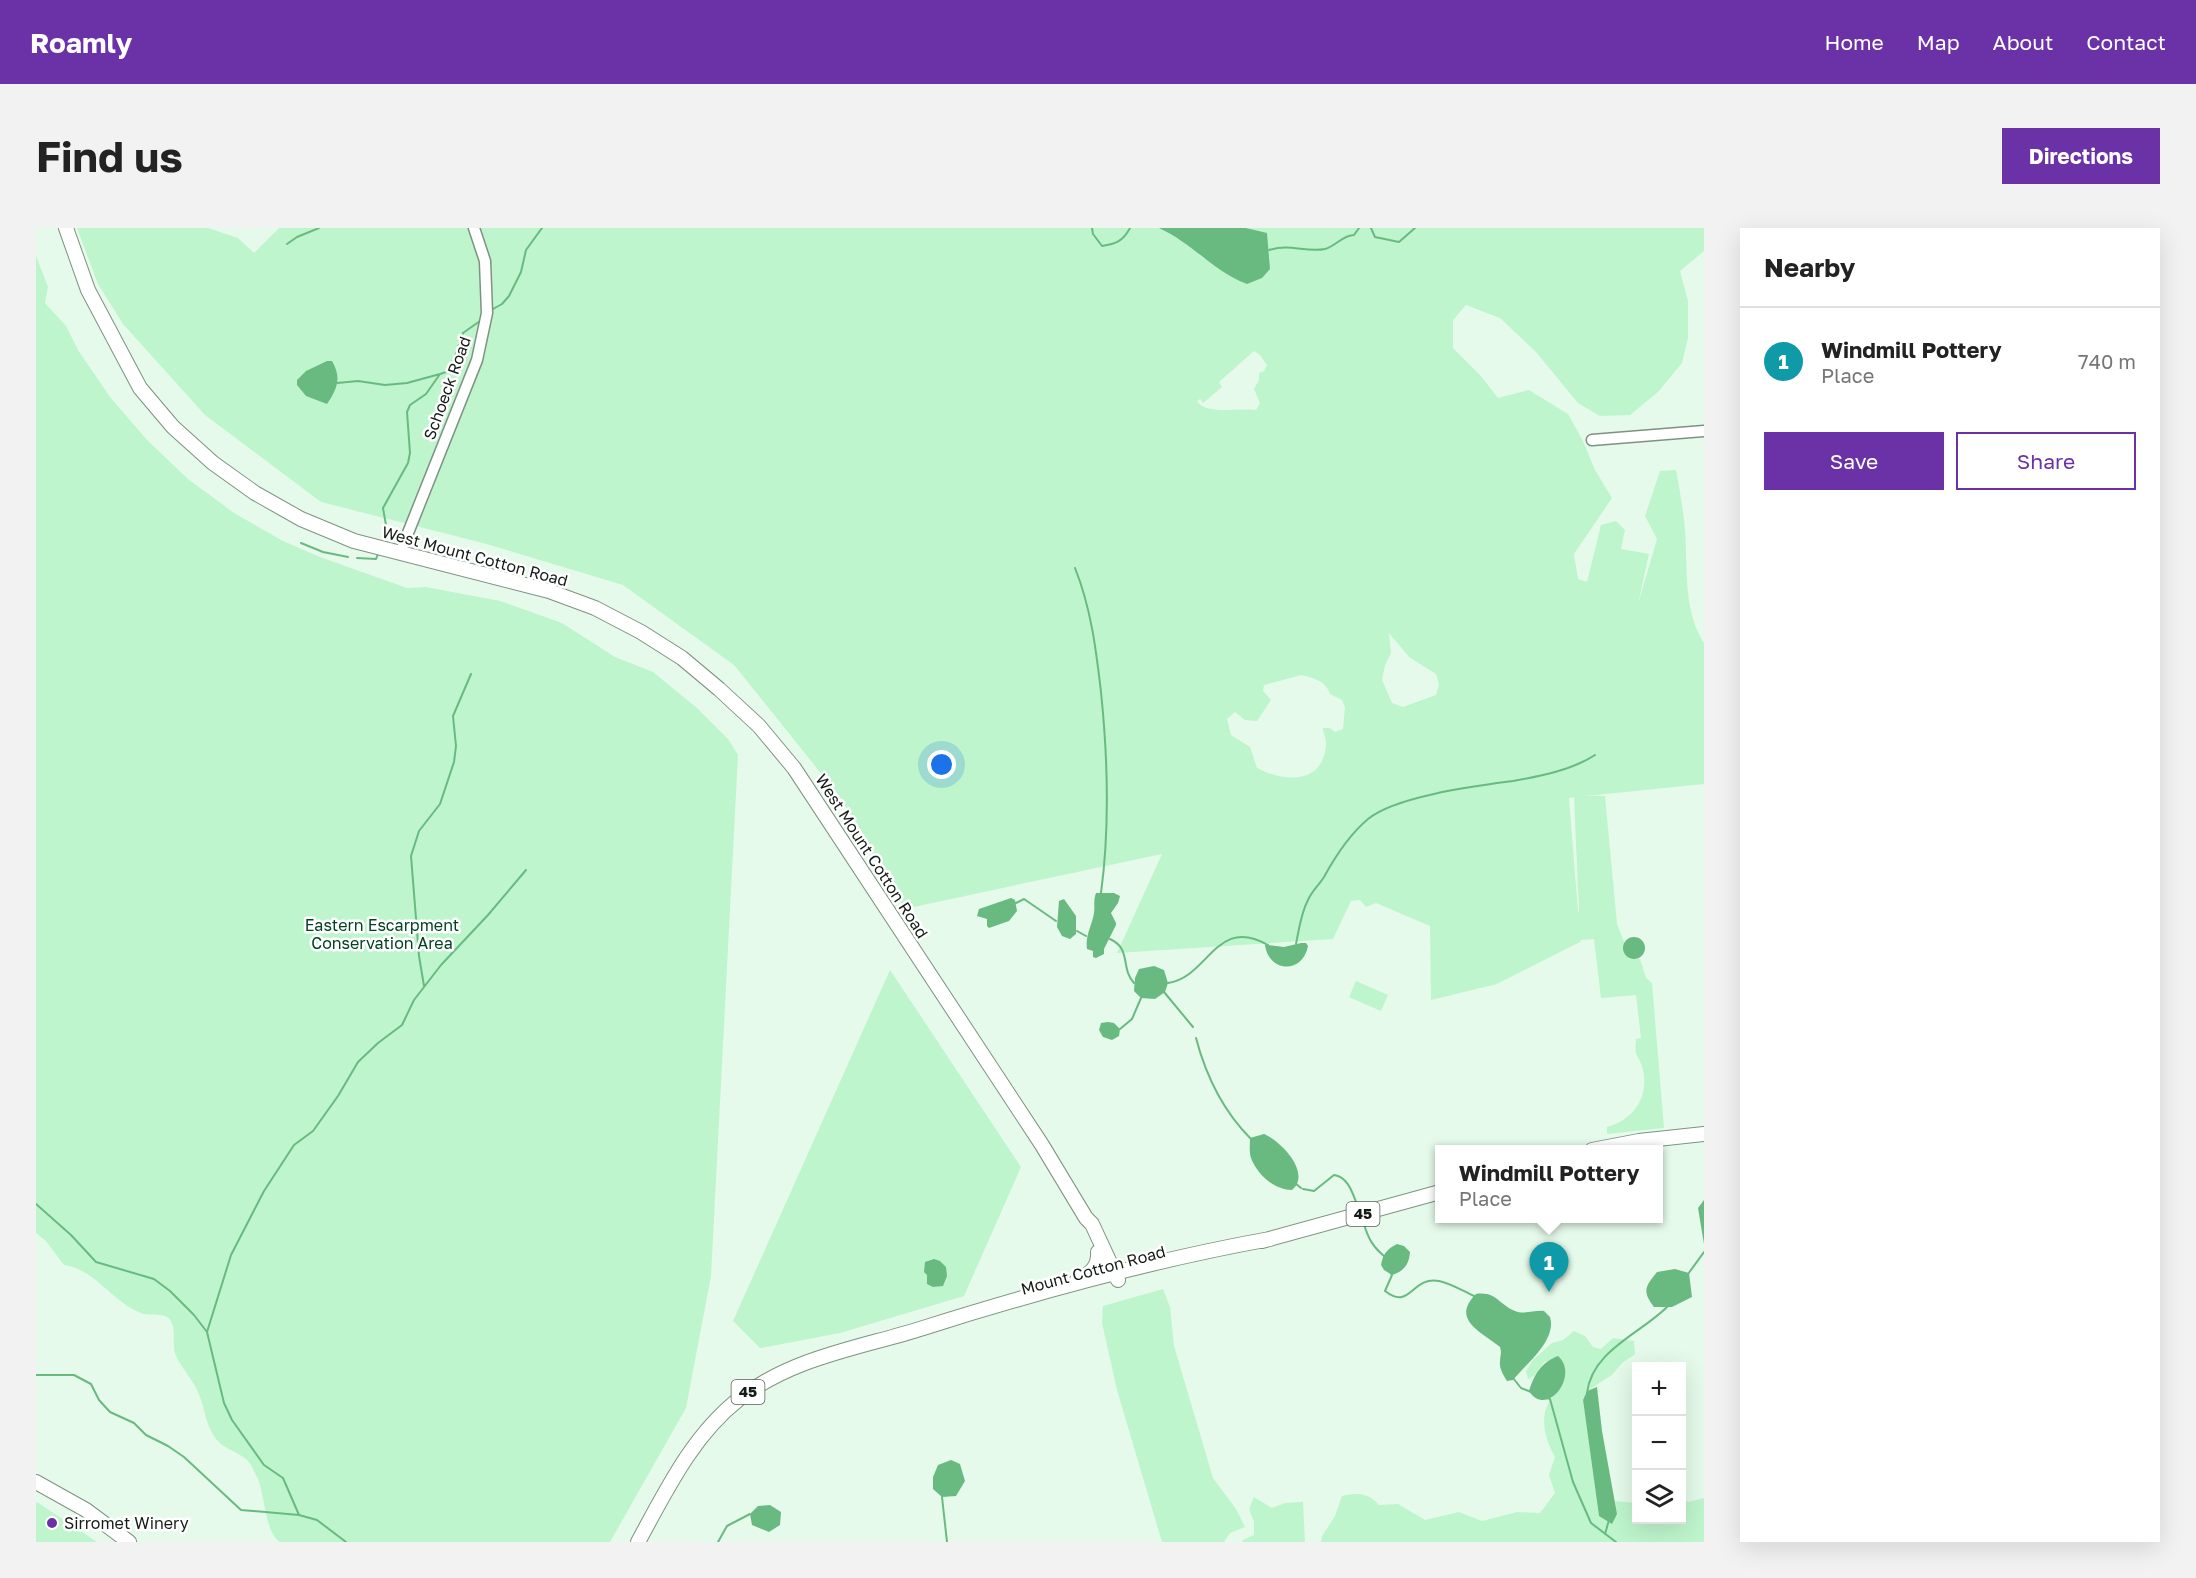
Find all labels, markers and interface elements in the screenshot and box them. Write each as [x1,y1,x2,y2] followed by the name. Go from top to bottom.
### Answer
[30,26,132,59] text: Roamly
[1824,29,1884,55] text: Home
[1917,29,1960,55] text: Map
[1993,29,2053,55] text: About
[2086,29,2166,55] text: Contact
[2002,128,2160,184] button: Directions
[36,131,183,181] text: Find us
[1764,252,1855,283] text: Nearby
[419,334,475,442] street label: Schoeck Road
[1821,336,2002,363] text: Windmill Pottery
[1778,349,1789,373] text: 1
[2078,349,2136,373] text: 740 m
[1821,363,1874,387] text: Place
[1764,432,1944,490] button: Save
[1956,432,2136,490] button: Share
[380,522,570,590] street label: West Mount Cotton Road
[927,750,956,779] your location
[811,770,933,942] street label: West Mount Cotton Road
[305,915,459,953] park label: Eastern Escarpment Conservation Area
[1435,1145,1663,1223] popup
[1459,1159,1639,1186] text: Windmill Pottery
[1459,1186,1512,1210] text: Place
[1346,1202,1380,1226] road number: 45
[1019,1241,1167,1299] street label: Mount Cotton Road
[1530,1242,1568,1292] pin: 1
[1632,1362,1686,1524] map controls
[1632,1362,1686,1416] button: +
[732,1380,764,1404] road number: 45
[1632,1416,1686,1470] button: −
[1632,1470,1686,1524] button: layers
[64,1513,189,1533] place label: Sirromet Winery
[45,1516,59,1530] marker: Sirromet Winery

